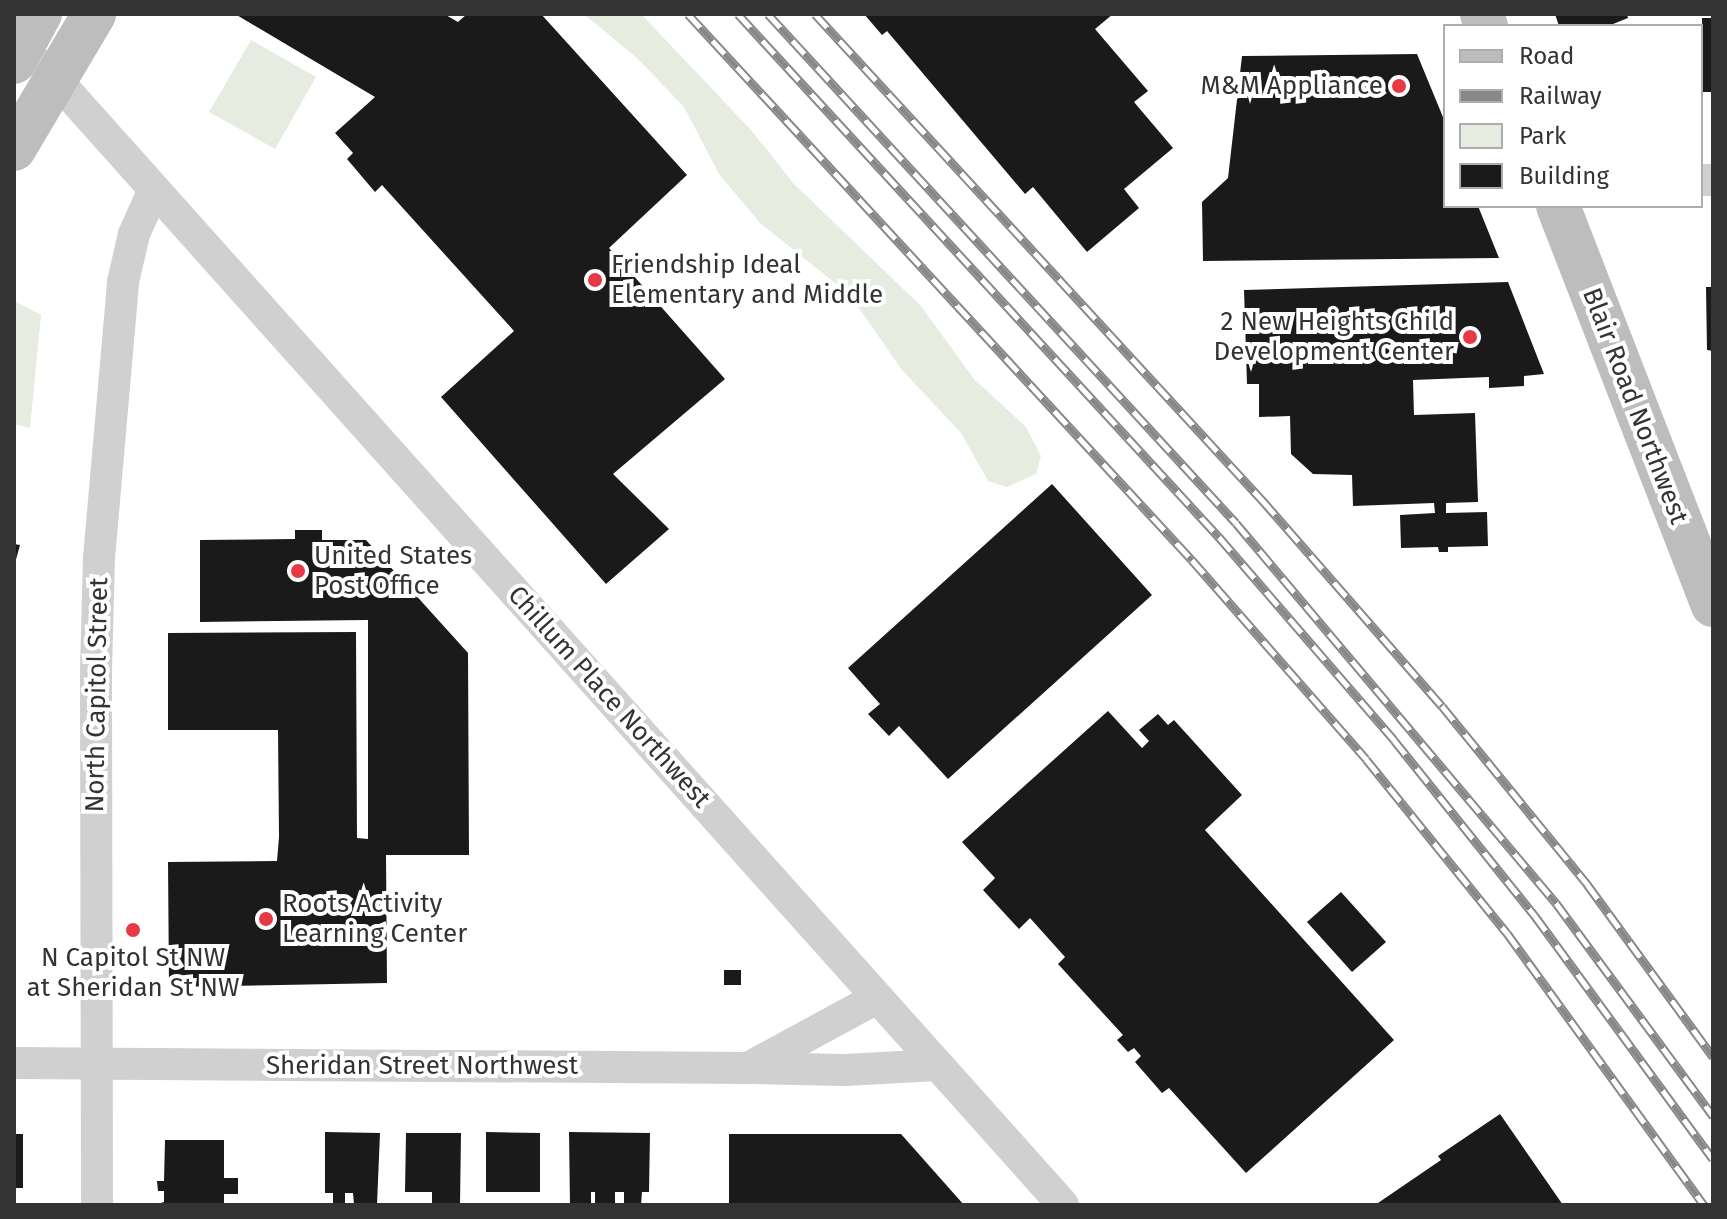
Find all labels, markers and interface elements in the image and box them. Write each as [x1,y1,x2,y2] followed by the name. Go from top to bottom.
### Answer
[1443,24,1703,208] legend
[1519,42,1574,70] text: Road
[1201,70,1383,102] place label: M&M Appliance
[1390,77,1408,95] marker: M&M Appliance
[1519,82,1602,110] text: Railway
[1519,122,1566,150] text: Park
[1519,162,1609,190] text: Building
[611,249,883,310] place label: Friendship Ideal Elementary and Middle
[586,271,604,289] marker: Friendship Ideal Elementary and Middle
[1576,283,1694,529] street label: Blair Road Northwest
[1214,306,1454,368] place label: 2 New Heights Child Development Center
[1461,328,1479,346] marker: 2 New Heights Child Development Center
[314,540,472,602] place label: United States Post Office
[289,562,307,580] marker: United States Post Office
[79,577,115,813] street label: North Capitol Street
[501,580,717,814] street label: Chillum Place Northwest
[282,888,467,950] place label: Roots Activity Learning Center
[257,910,275,928] marker: Roots Activity Learning Center
[124,921,142,939] marker: N Capitol St NW at Sheridan St NW
[27,942,239,1004] place label: N Capitol St NW at Sheridan St NW
[266,1050,578,1082] street label: Sheridan Street Northwest

